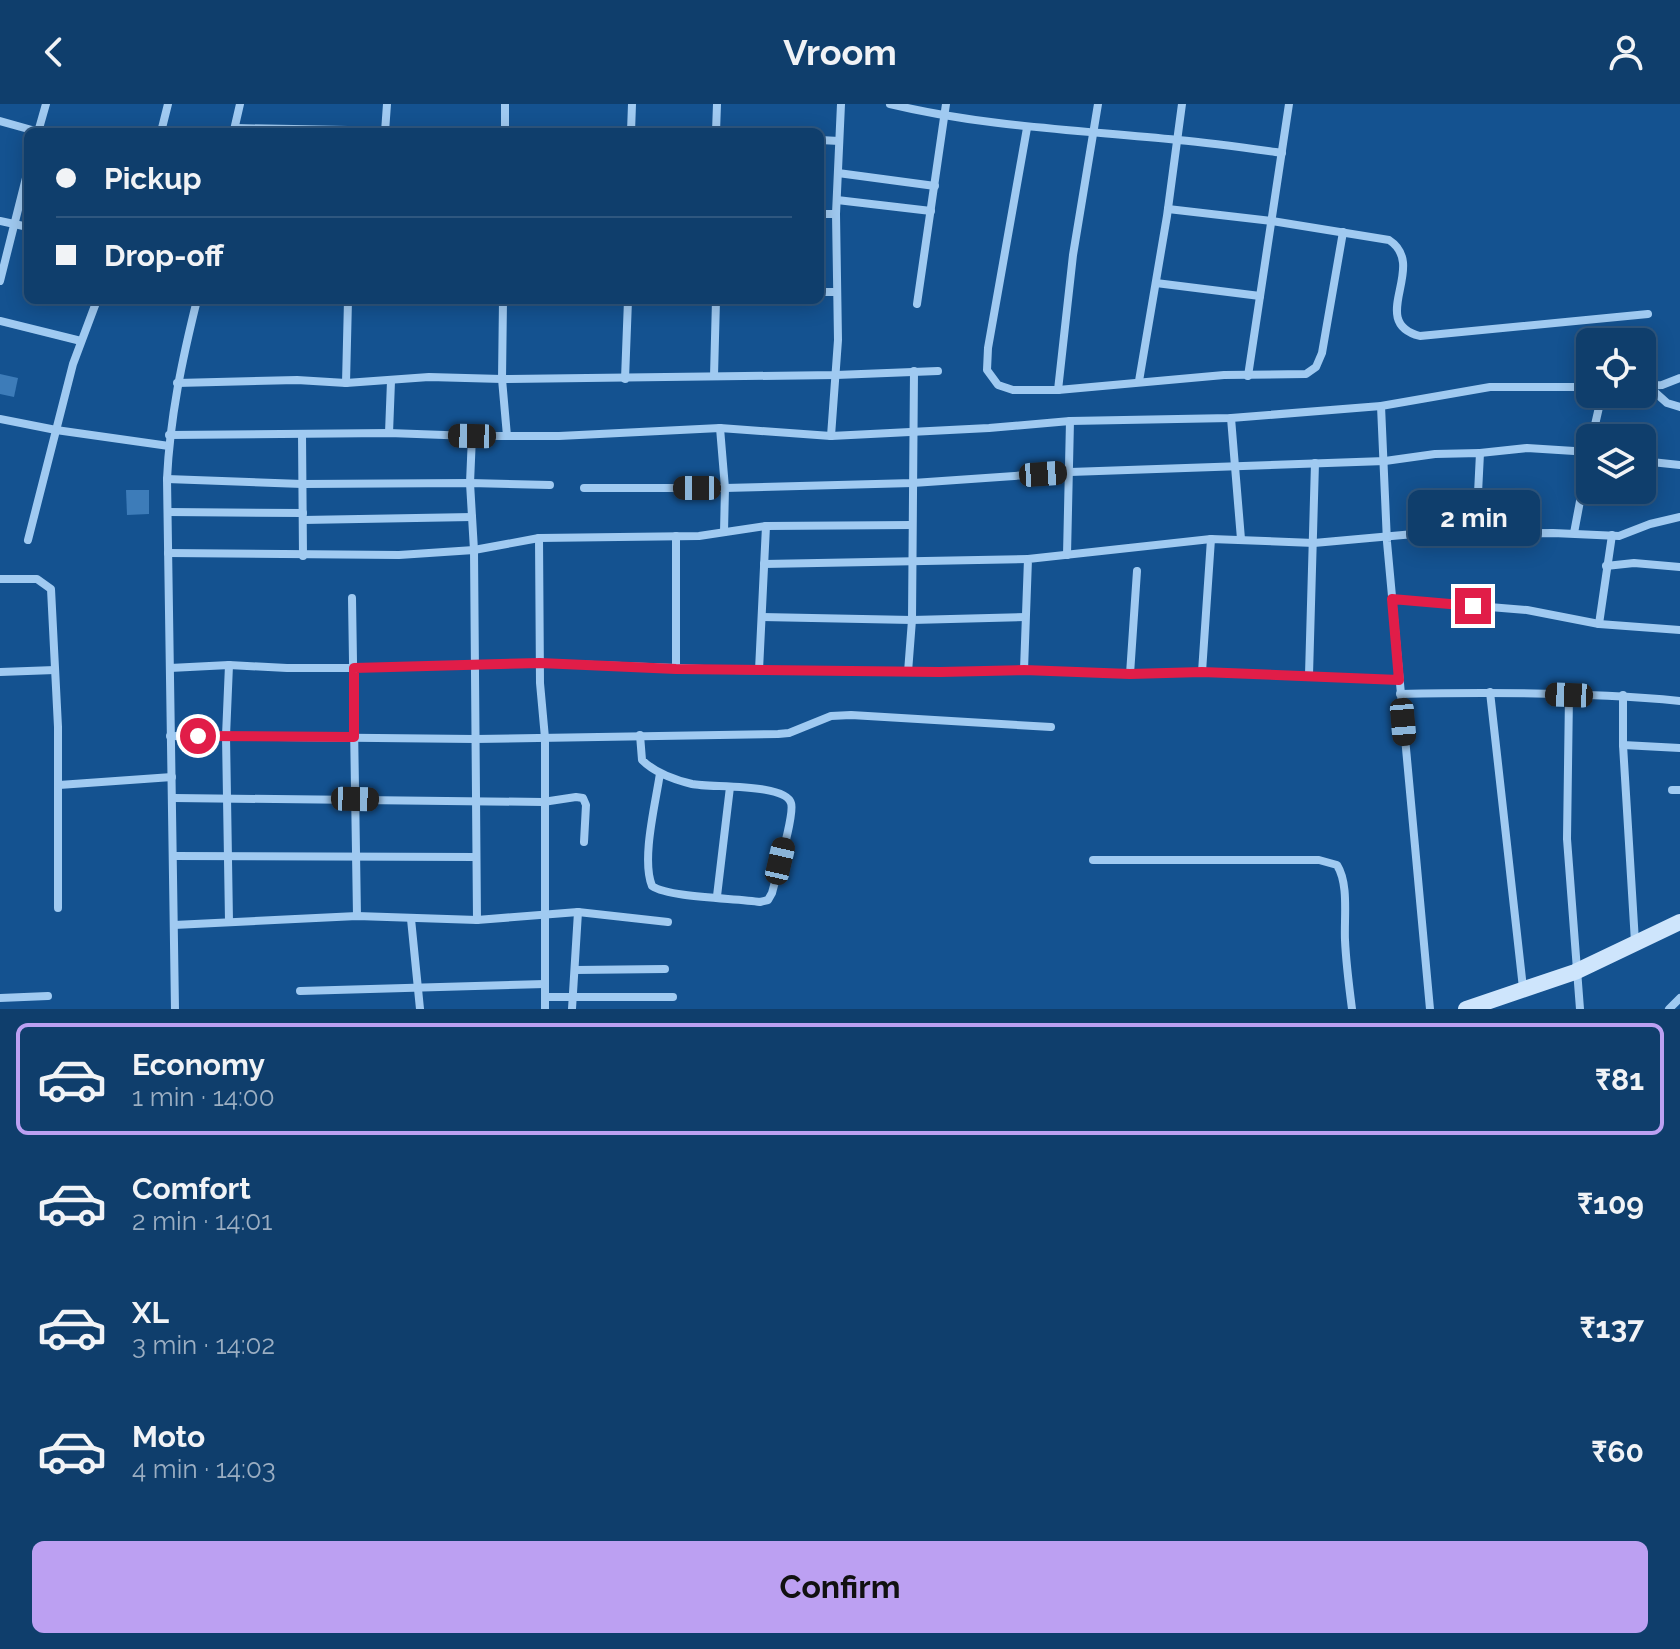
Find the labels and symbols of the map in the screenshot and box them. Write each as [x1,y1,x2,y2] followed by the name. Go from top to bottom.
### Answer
[448,424,496,448] car
[1018,460,1068,488] car
[673,476,721,500] car
[1407,490,1539,546] callout: 2 min
[1455,588,1491,624] route end
[1545,682,1593,708] car
[1389,697,1417,747] car
[180,718,216,754] route start
[331,787,379,811] car
[763,835,797,887] car

